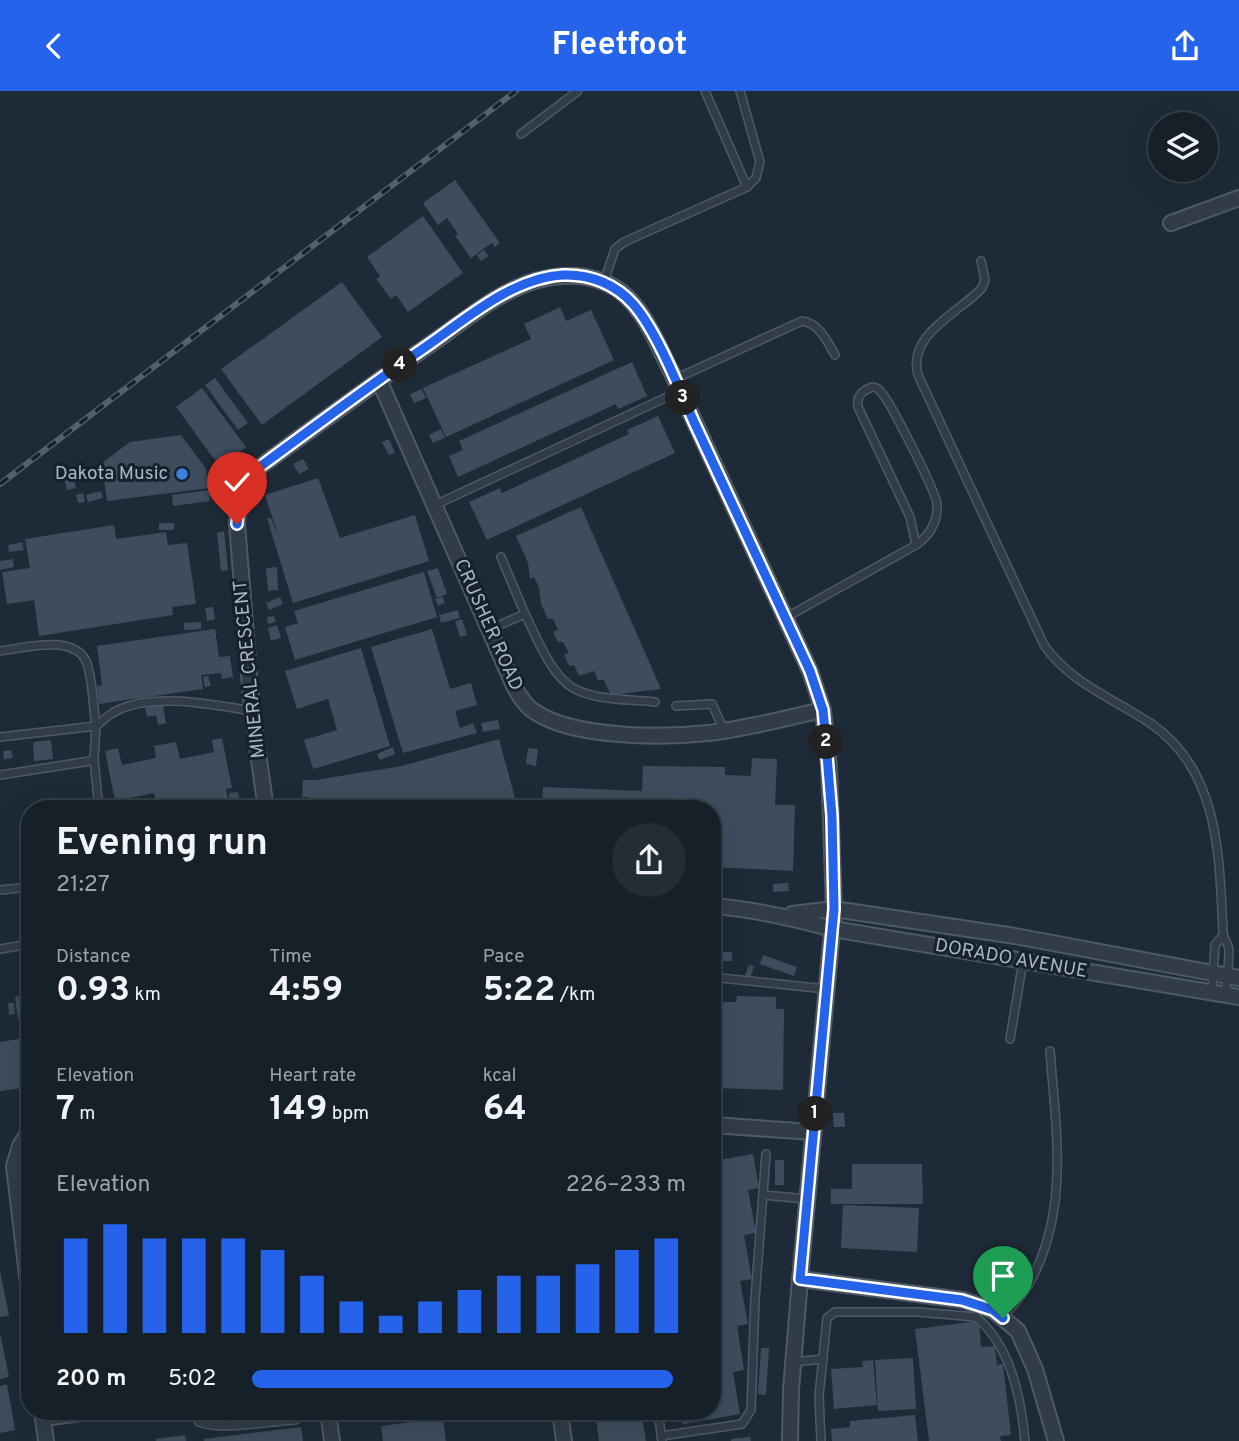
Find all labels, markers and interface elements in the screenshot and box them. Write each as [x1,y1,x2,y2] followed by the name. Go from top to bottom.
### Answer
[552,26,687,66] text: Fleetfoot
[35,27,73,65] icon: back
[1166,27,1204,65] icon: share
[1148,112,1218,182] map controls
[1148,112,1218,182] button: layers
[382,347,418,383] pin: 4
[393,352,406,376] text: 4
[666,381,700,415] pin: 3
[677,385,688,409] text: 3
[207,452,267,524] pin
[55,462,168,486] place label: Dakota Music
[218,463,256,501] icon: check
[174,466,190,482] marker: Dakota Music
[448,555,528,695] street label: CRUSHER ROAD
[229,578,271,760] street label: MINERAL CRESCENT
[808,725,844,759] pin: 2
[820,729,831,753] text: 2
[56,820,268,869] text: Evening run
[612,823,686,897] button: share
[56,871,110,900] text: 21:27
[933,934,1089,984] street label: DORADO AVENUE
[56,945,131,969] text: Distance
[269,945,312,969] text: Time
[483,945,524,969] text: Pace
[56,969,130,1013] text: 0.93
[269,969,343,1013] text: 4:59
[483,969,555,1013] text: 5:22
[130,983,161,1007] text: km
[555,983,595,1007] text: /km
[56,1064,134,1088] text: Elevation
[269,1064,356,1088] text: Heart rate
[483,1064,516,1088] text: kcal
[56,1088,75,1132] text: 7
[269,1088,327,1132] text: 149
[483,1088,527,1132] text: 64
[798,1097,832,1131] pin: 1
[811,1101,818,1125] text: 1
[75,1102,95,1126] text: m
[327,1102,369,1126] text: bpm
[56,1171,151,1200] text: Elevation
[566,1171,686,1200] text: 226–233 m
[973,1246,1033,1318] pin
[984,1257,1022,1295] icon: arrive
[56,1365,126,1394] text: 200 m
[168,1365,216,1394] text: 5:02

